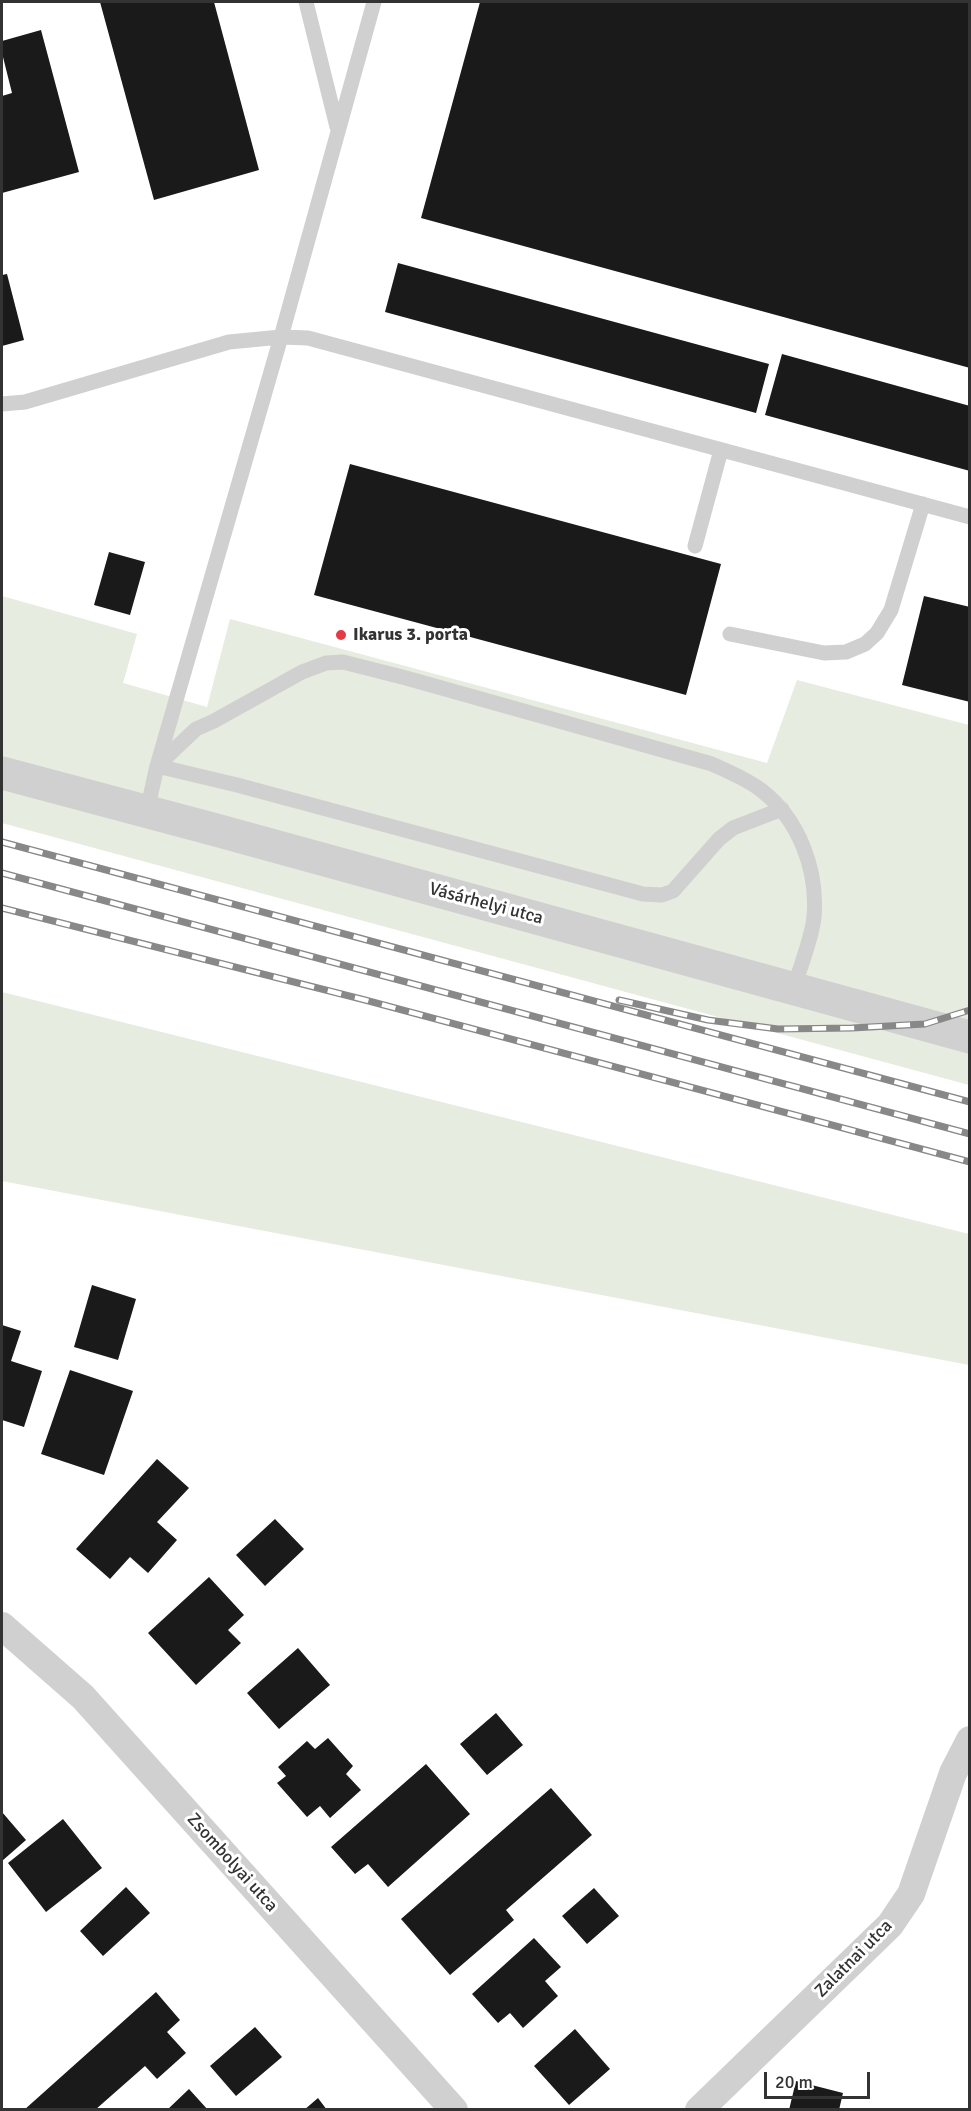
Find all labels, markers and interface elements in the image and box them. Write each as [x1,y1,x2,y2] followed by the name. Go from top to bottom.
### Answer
[353,624,468,646] place label: Ikarus 3. porta
[334,628,348,642] marker: Ikarus 3. porta
[427,878,545,930] street label: Vásárhelyi utca
[182,1809,282,1917] street label: Zsombolyai utca
[811,1916,897,2002] street label: Zalatnai utca
[767,2060,874,2098] scale bar
[775,2071,813,2093] text: 20 m

